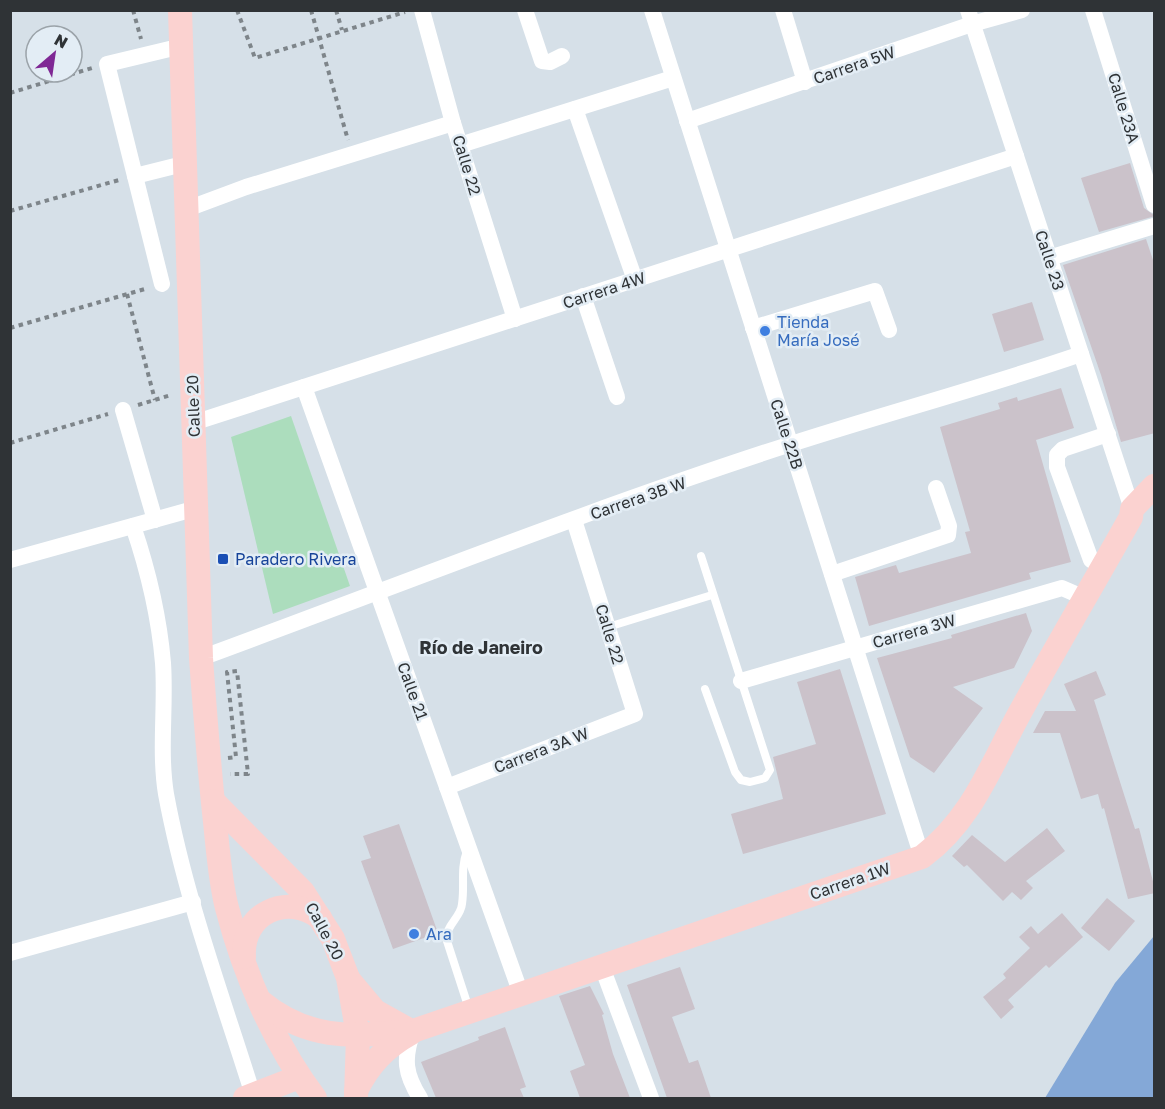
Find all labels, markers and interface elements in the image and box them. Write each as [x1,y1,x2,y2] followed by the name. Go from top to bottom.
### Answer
[24,24,84,84] north arrow
[51,29,71,53] text: N
[810,42,898,88] street label: Carrera 5W
[1104,70,1144,146] street label: Calle 23A
[448,133,486,197] street label: Calle 22
[1031,227,1069,293] street label: Calle 23
[560,267,648,313] street label: Carrera 4W
[777,312,860,350] place label: Tienda María José
[758,324,772,338] marker: Tienda María José
[182,374,204,438] street label: Calle 20
[766,396,808,472] street label: Calle 22B
[587,472,689,524] street label: Carrera 3B W
[235,549,357,569] place label: Paradero Rivera
[216,552,230,566] marker: Paradero Rivera
[591,602,629,666] street label: Calle 22
[870,610,958,652] street label: Carrera 3W
[419,636,543,658] district label: Río de Janeiro
[393,659,433,723] street label: Calle 21
[491,723,591,777] street label: Carrera 3A W
[807,858,893,904] street label: Carrera 1W
[302,899,348,963] street label: Calle 20
[426,924,452,944] place label: Ara
[407,927,421,941] marker: Ara

